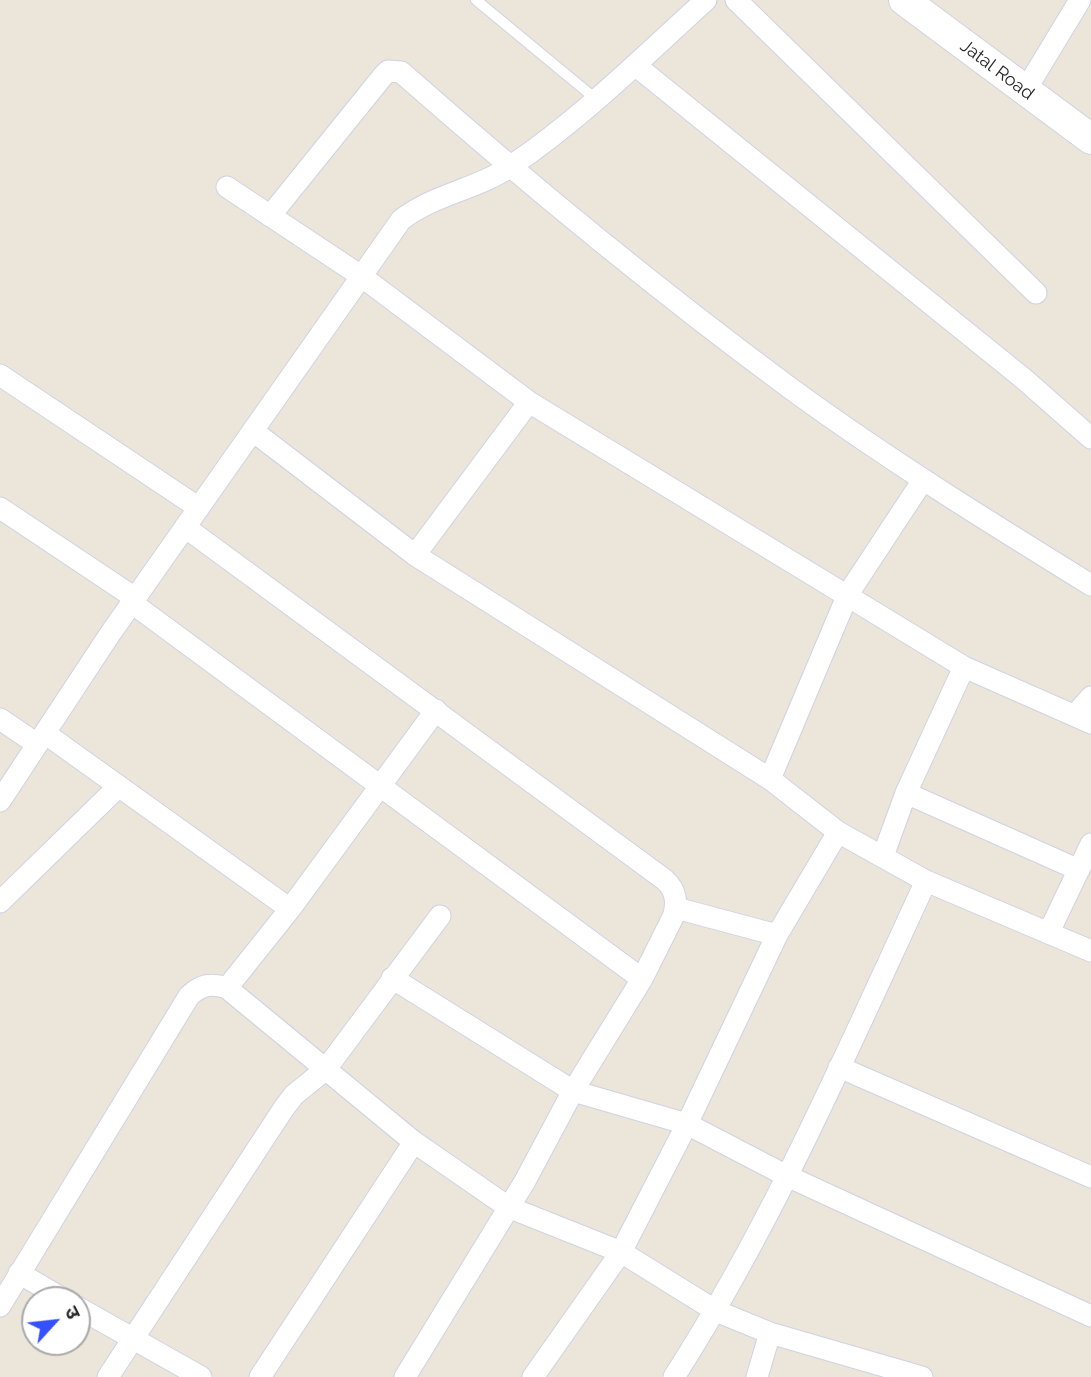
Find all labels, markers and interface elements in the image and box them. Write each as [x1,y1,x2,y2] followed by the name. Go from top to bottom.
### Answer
[956,35,1038,105] street label: Jatal Road
[21,1286,91,1356] north arrow
[61,1302,85,1322] text: उ

